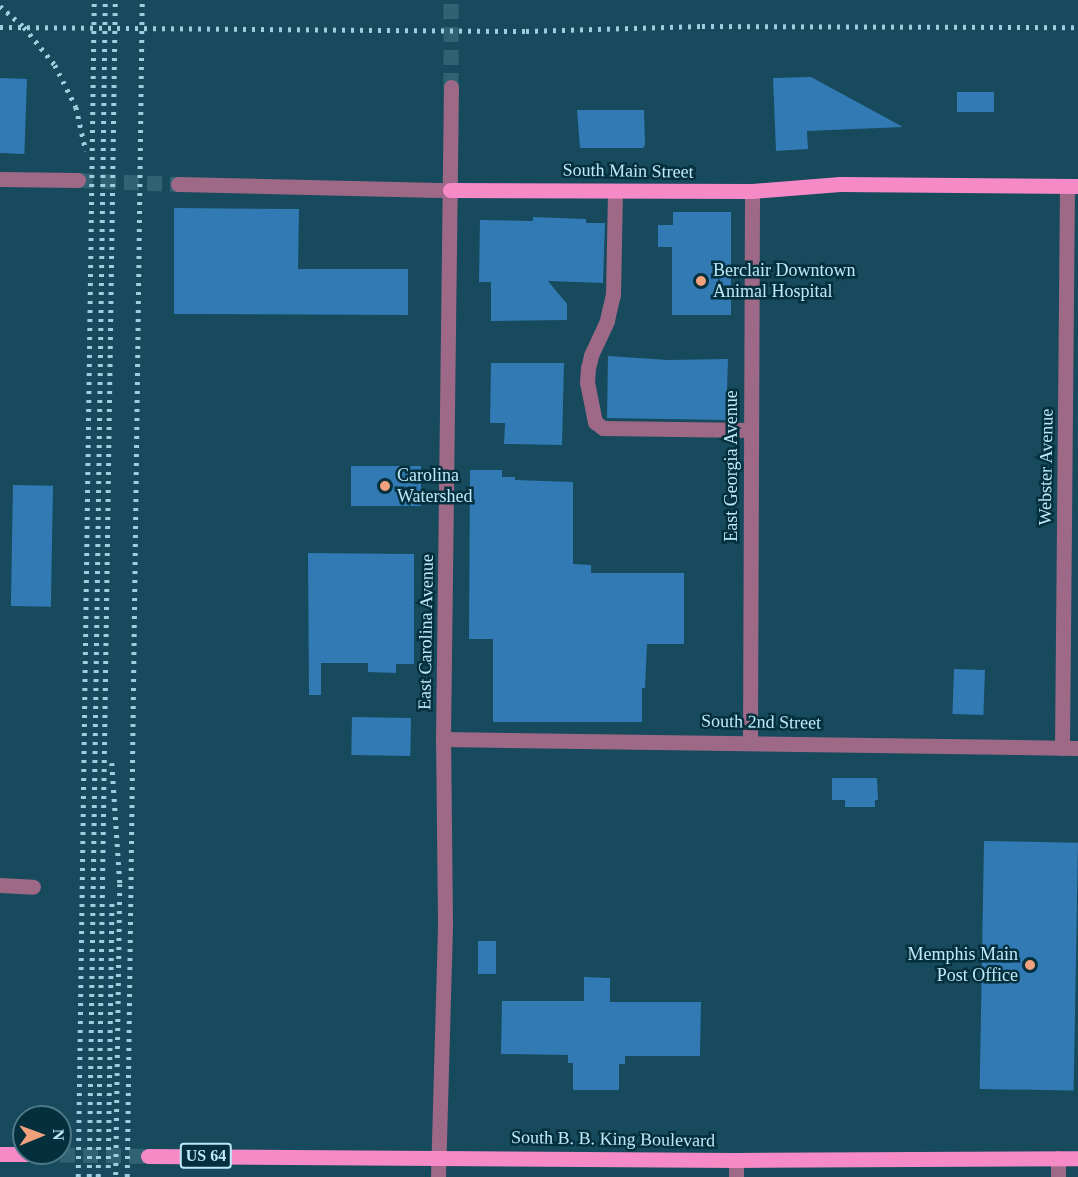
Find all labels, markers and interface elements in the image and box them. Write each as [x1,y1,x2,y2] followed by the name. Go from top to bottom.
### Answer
[562,159,694,183] street label: South Main Street
[713,260,855,302] place label: Berclair Downtown Animal Hospital
[694,274,708,288] marker: Berclair Downtown Animal Hospital
[720,390,742,542] street label: East Georgia Avenue
[1034,408,1058,526] street label: Webster Avenue
[397,465,473,508] place label: Carolina Watershed
[378,479,392,493] marker: Carolina Watershed
[414,554,438,710] street label: East Carolina Avenue
[701,710,821,734] street label: South 2nd Street
[908,944,1018,986] place label: Memphis Main Post Office
[1023,958,1037,972] marker: Memphis Main Post Office
[12,1105,72,1165] north arrow
[511,1126,715,1152] street label: South B. B. King Boulevard
[50,1129,67,1141] text: N
[179,1143,233,1169] road number: US 64

